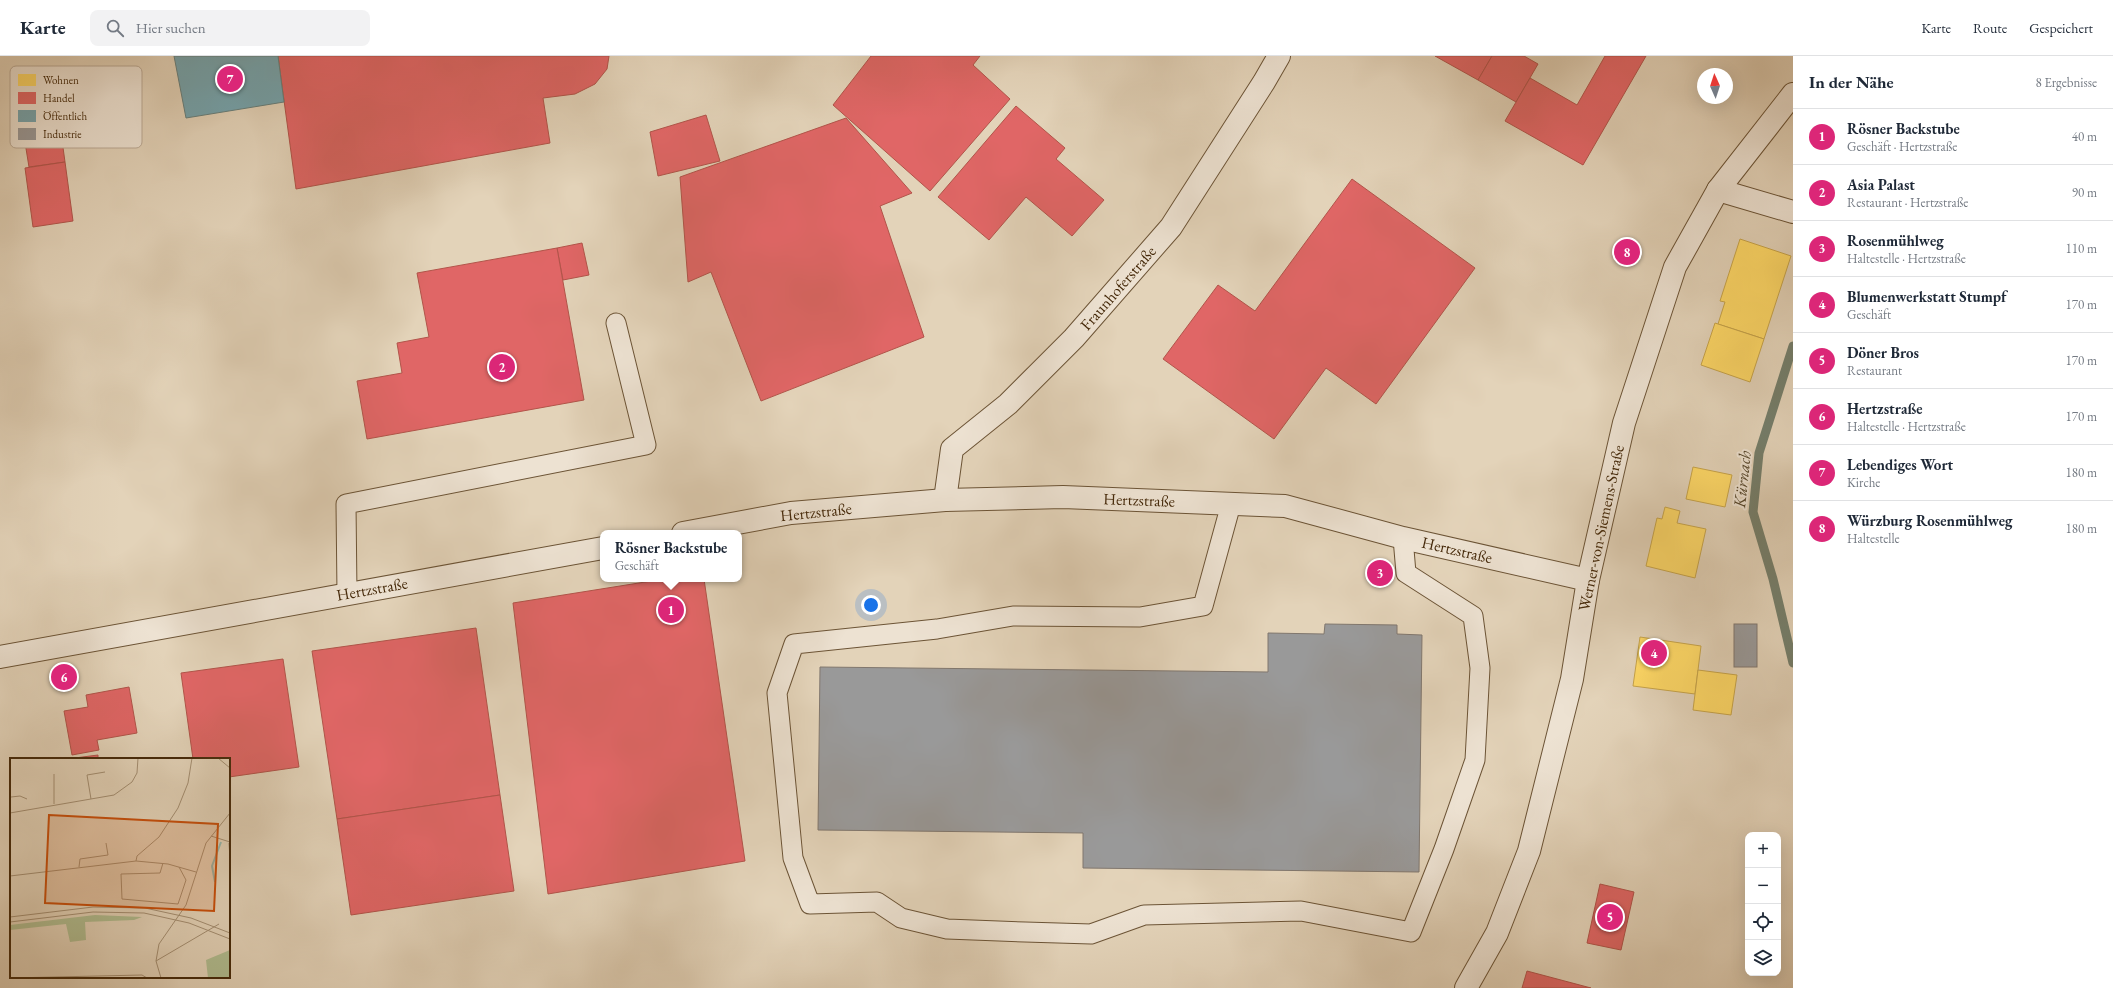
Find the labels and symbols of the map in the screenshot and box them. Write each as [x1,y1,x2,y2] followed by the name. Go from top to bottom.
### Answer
[217,64,243,94] pin: 7
[10,66,142,148] legend
[1697,68,1733,104] north arrow
[43,73,79,87] text: Wohnen
[43,91,75,105] text: Handel
[43,109,87,123] text: Öffentlich
[43,127,82,141] text: Industrie
[1614,237,1640,267] pin: 8
[1075,241,1161,335] street label: Fraunhoferstraße
[489,352,515,382] pin: 2
[1573,443,1629,613] street label: Werner-von-Siemens-Straße
[1728,449,1756,510] water label: Kürnach
[1103,488,1175,512] street label: Hertzstraße
[779,498,853,526] street label: Hertzstraße
[1420,532,1494,568] street label: Hertzstraße
[1367,558,1393,588] pin: 3
[335,572,409,606] street label: Hertzstraße
[658,595,684,625] pin: 1
[861,595,881,615] your location
[1641,638,1667,668] pin: 4
[51,662,77,692] pin: 6
[10,758,230,978] inset map
[1597,902,1623,932] pin: 5

